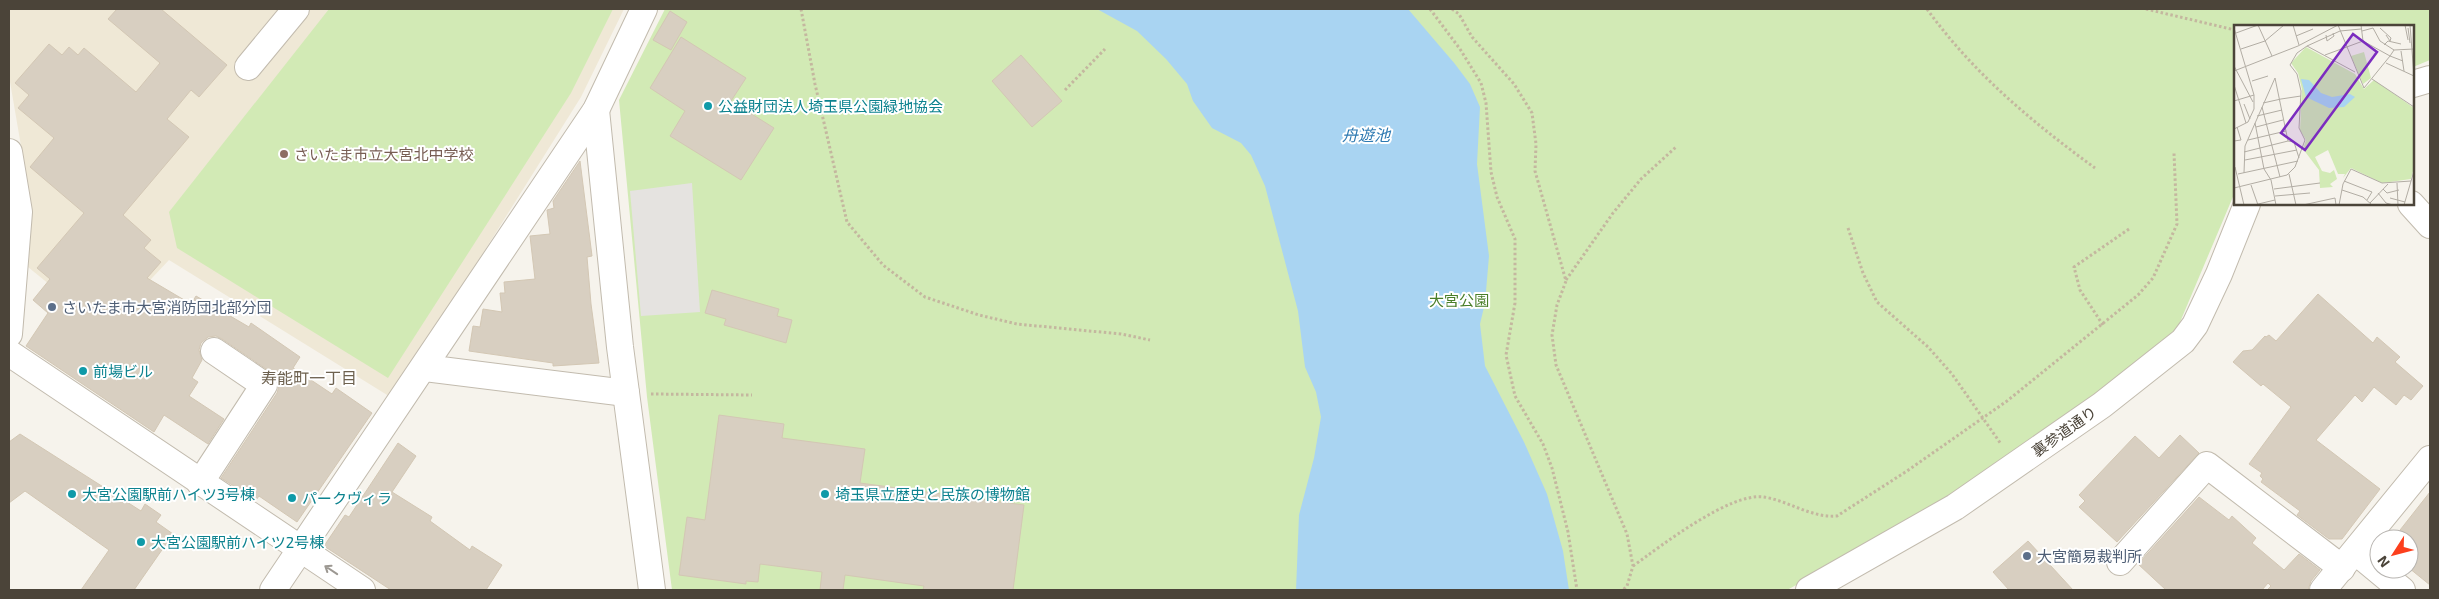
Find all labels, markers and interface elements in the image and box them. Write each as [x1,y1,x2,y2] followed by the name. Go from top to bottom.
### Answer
[2234,25,2414,205] inset map
[718,97,943,115] place label: 公益財団法人埼玉県公園緑地協会
[702,100,714,112] marker: 公益財団法人埼玉県公園緑地協会
[1342,125,1392,144] water label: 舟遊池
[294,145,474,163] place label: さいたま市立大宮北中学校
[278,148,290,160] marker: さいたま市立大宮北中学校
[1429,291,1489,309] park label: 大宮公園
[62,298,272,316] place label: さいたま市大宮消防団北部分団
[46,301,58,313] marker: さいたま市大宮消防団北部分団
[93,362,153,380] place label: 前場ビル
[77,365,89,377] marker: 前場ビル
[261,368,357,387] district label: 寿能町一丁目
[2028,402,2100,460] street label: 裏参道通り
[82,485,255,503] place label: 大宮公園駅前ハイツ3号棟
[835,485,1030,503] place label: 埼玉県立歴史と民族の博物館
[66,488,78,500] marker: 大宮公園駅前ハイツ3号棟
[819,488,831,500] marker: 埼玉県立歴史と民族の博物館
[302,489,392,507] place label: パークヴィラ
[286,492,298,504] marker: パークヴィラ
[2369,529,2419,579] north arrow
[151,533,324,551] place label: 大宮公園駅前ハイツ2号棟
[135,536,147,548] marker: 大宮公園駅前ハイツ2号棟
[2037,547,2142,565] place label: 大宮簡易裁判所
[2021,550,2033,562] marker: 大宮簡易裁判所
[2373,553,2393,571] text: N
[324,565,338,575] one-way arrow

